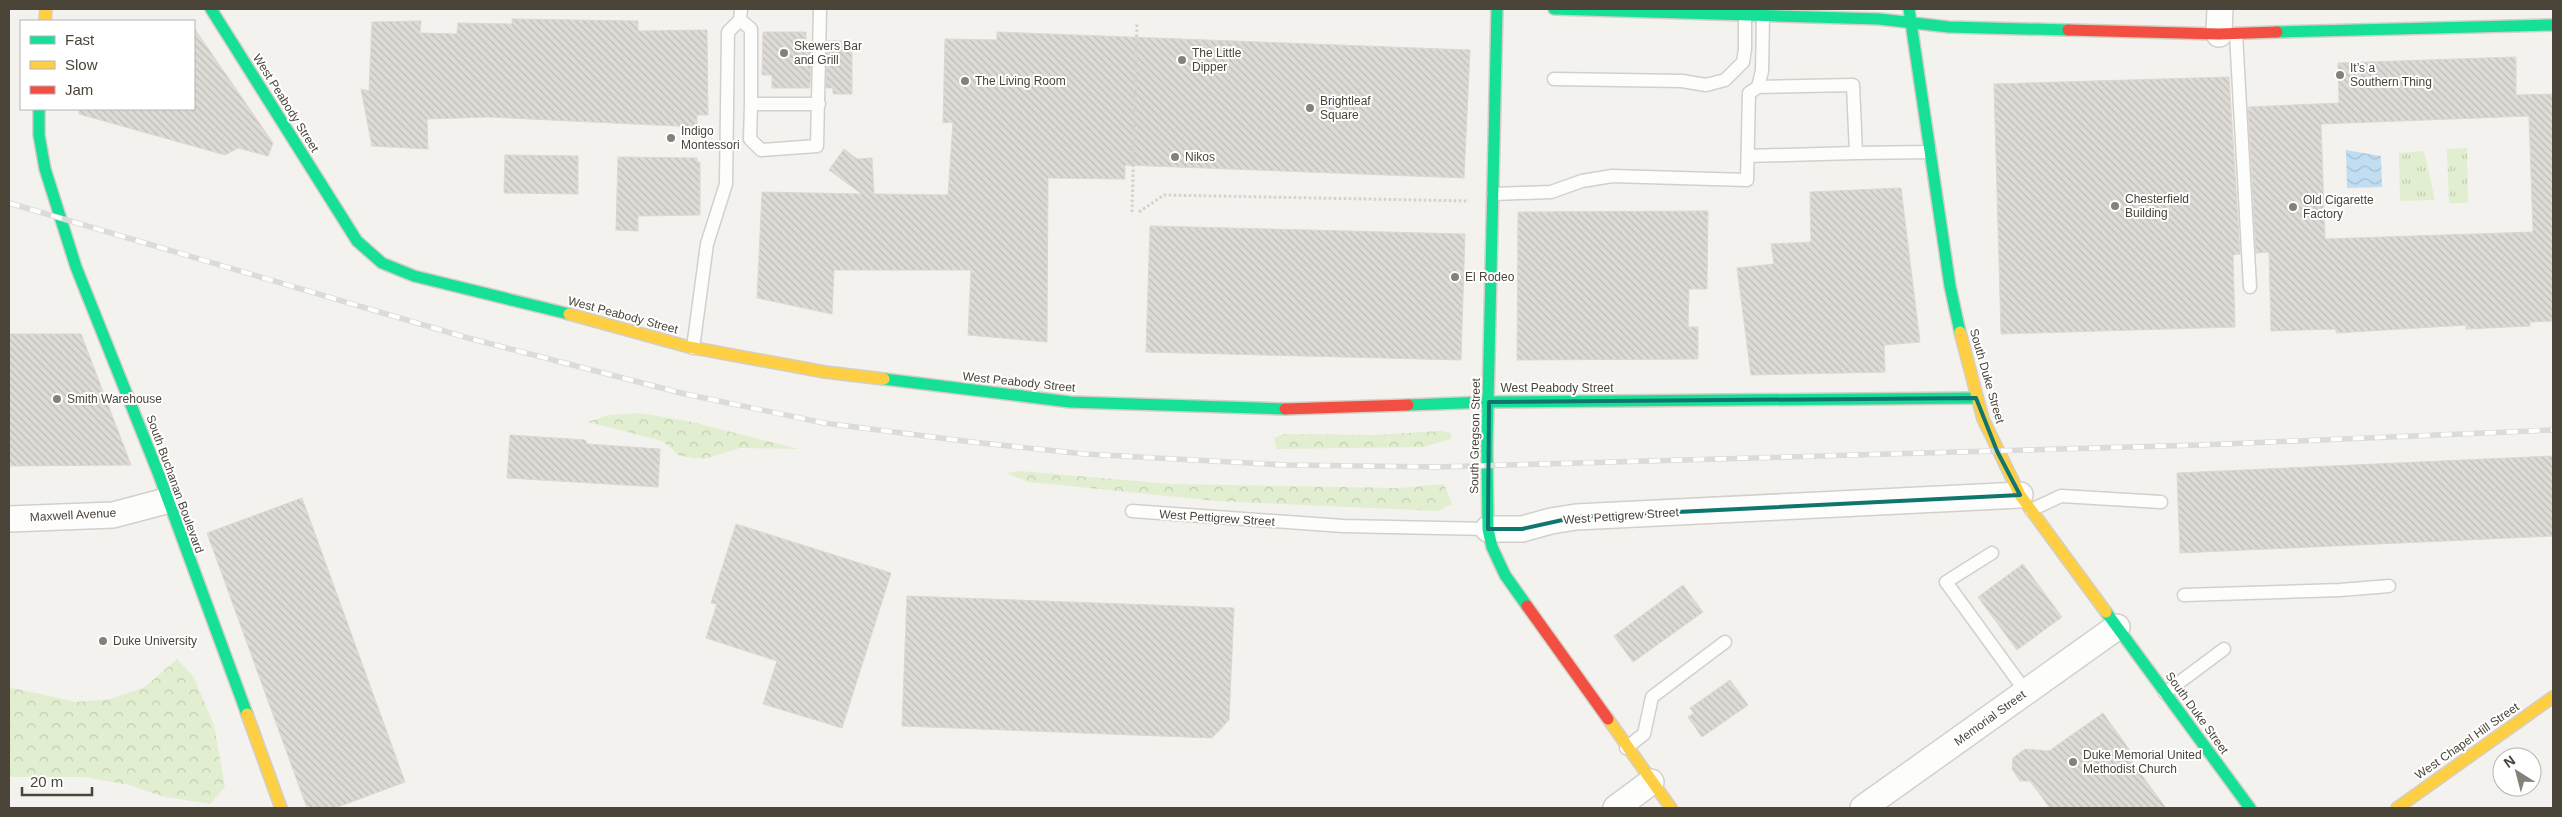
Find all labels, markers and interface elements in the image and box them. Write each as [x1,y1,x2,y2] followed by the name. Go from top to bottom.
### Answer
[20,20,195,110] legend
[65,31,95,48] text: Fast
[794,39,862,67] place label: Skewers Bar and Grill
[1192,46,1242,74] place label: The Little Dipper
[778,47,790,59] marker: Skewers Bar and Grill
[250,51,322,155] street label: West Peabody Street
[1176,54,1188,66] marker: The Little Dipper
[65,56,98,73] text: Slow
[2350,61,2432,89] place label: It’s a Southern Thing
[2334,69,2346,81] marker: It’s a Southern Thing
[975,74,1066,88] place label: The Living Room
[959,75,971,87] marker: The Living Room
[65,81,93,98] text: Jam
[1320,94,1371,122] place label: Brightleaf Square
[1304,102,1316,114] marker: Brightleaf Square
[681,124,740,152] place label: Indigo Montessori
[665,132,677,144] marker: Indigo Montessori
[1185,150,1215,164] place label: Nikos
[1169,151,1181,163] marker: Nikos
[2125,192,2189,220] place label: Chesterfield Building
[2303,193,2374,221] place label: Old Cigarette Factory
[2109,200,2121,212] marker: Chesterfield Building
[2287,201,2299,213] marker: Old Cigarette Factory
[1465,270,1515,284] place label: El Rodeo
[1449,271,1461,283] marker: El Rodeo
[567,294,680,337] street label: West Peabody Street
[1967,327,2007,426] street label: South Duke Street
[962,369,1077,395] street label: West Peabody Street
[1467,377,1483,494] street label: South Gregson Street
[1500,381,1614,395] street label: West Peabody Street
[67,392,162,406] place label: Smith Warehouse
[51,393,63,405] marker: Smith Warehouse
[143,413,207,555] street label: South Buchanan Boulevard
[1563,505,1680,527] street label: West Pettigrew Street
[29,506,117,524] street label: Maxwell Avenue
[1159,507,1276,529] street label: West Pettigrew Street
[113,634,197,648] place label: Duke University
[97,635,109,647] marker: Duke University
[2163,669,2232,757] street label: South Duke Street
[1952,687,2029,749] street label: Memorial Street
[2412,699,2522,782] street label: West Chapel Hill Street
[2492,747,2542,797] north arrow
[2083,748,2202,776] place label: Duke Memorial United Methodist Church
[2501,752,2518,771] text: N
[2067,756,2079,768] marker: Duke Memorial United Methodist Church
[22,764,92,796] scale bar
[30,773,63,790] text: 20 m

